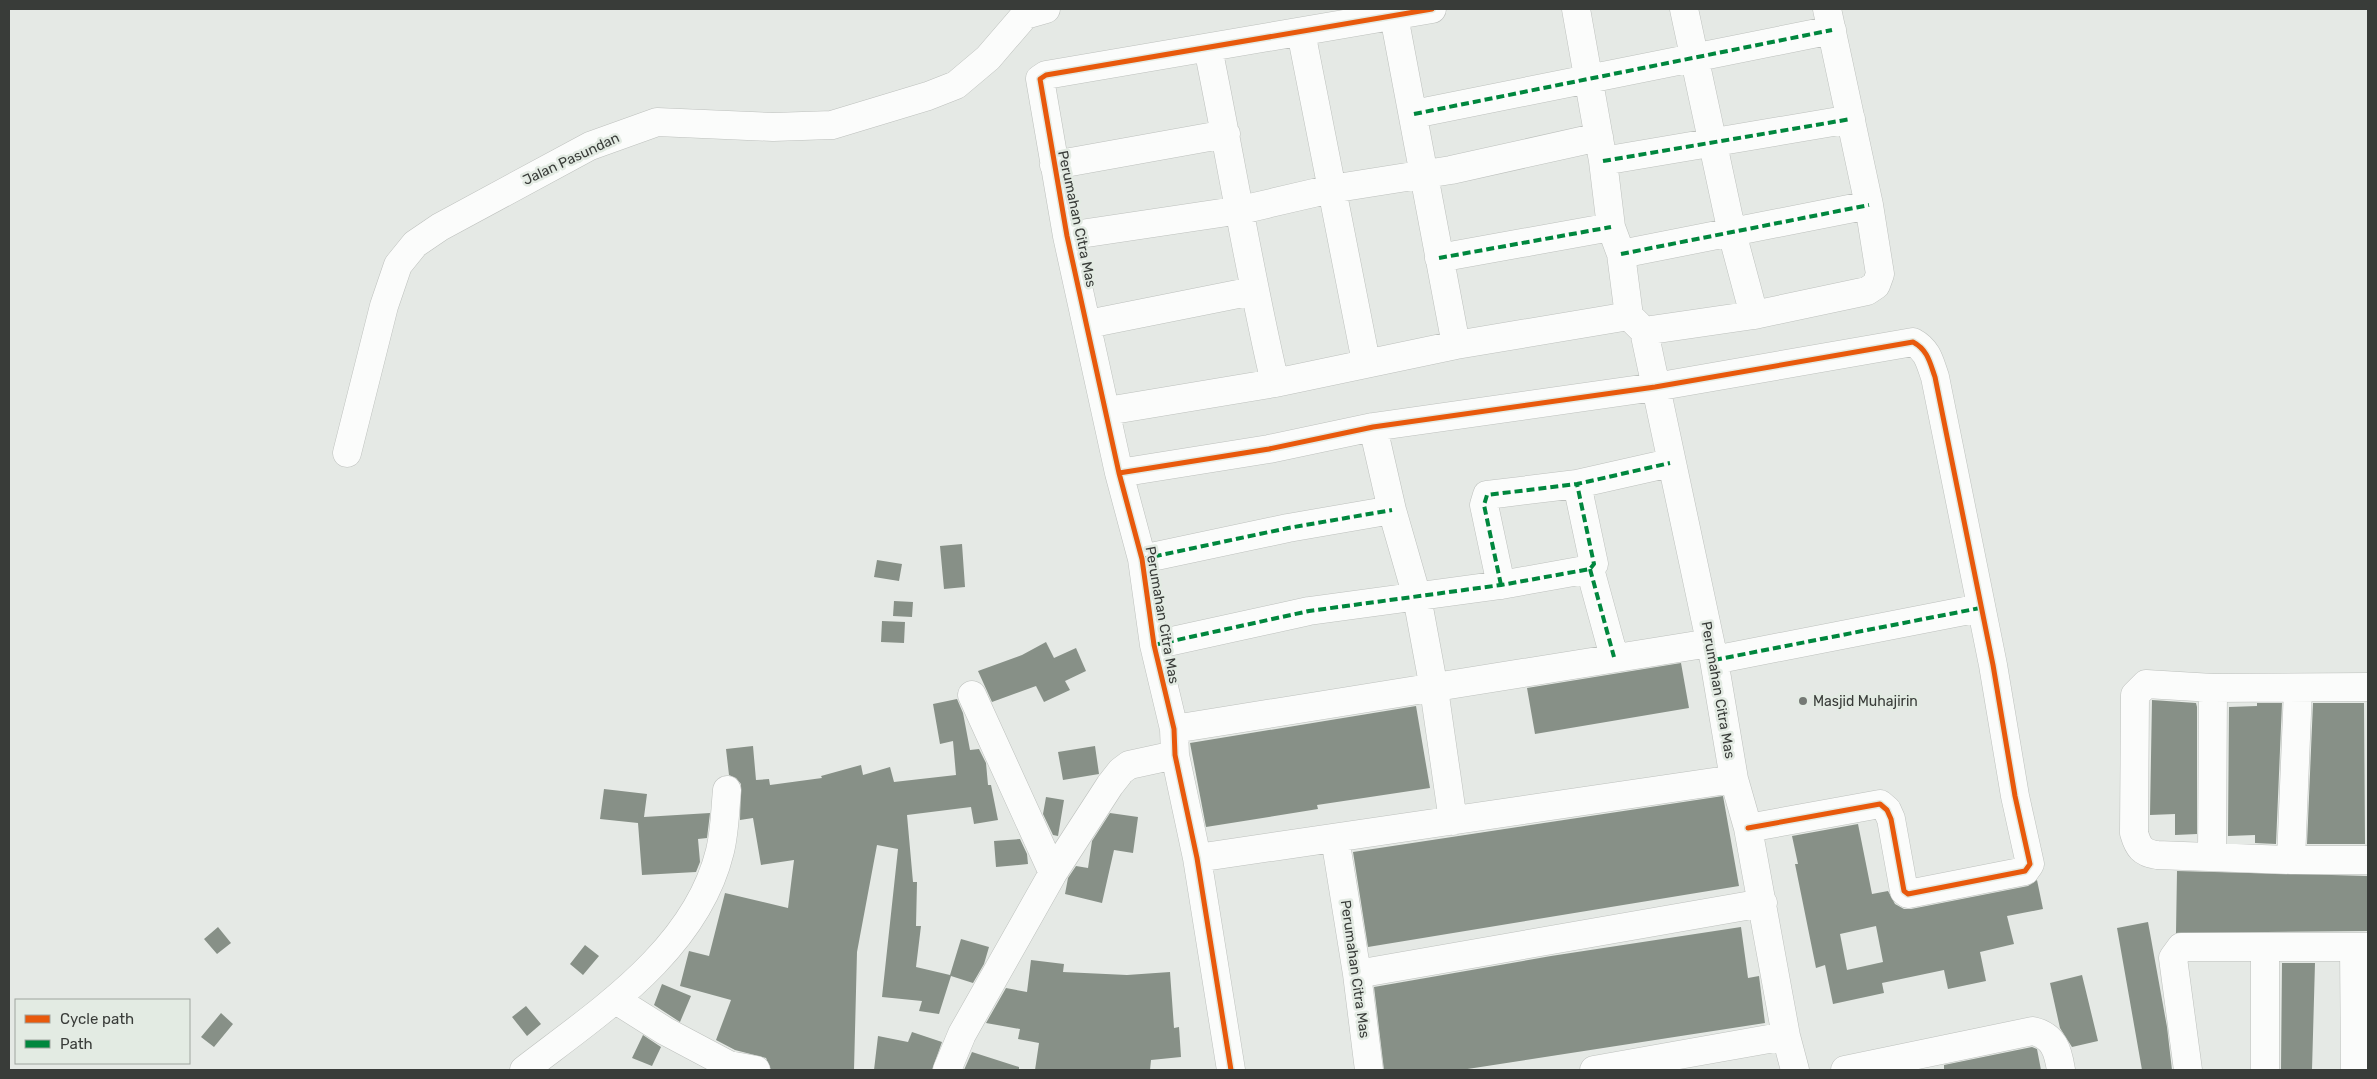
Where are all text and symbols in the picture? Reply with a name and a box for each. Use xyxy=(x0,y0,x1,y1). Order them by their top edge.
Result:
street label: Jalan Pasundan xyxy=(520,129,622,189)
street label: Perumahan Citra Mas xyxy=(1054,149,1100,289)
street label: Perumahan Citra Mas xyxy=(1142,545,1182,685)
street label: Perumahan Citra Mas xyxy=(1698,620,1738,760)
place label: Masjid Muhajirin xyxy=(1813,693,1918,710)
marker: Masjid Muhajirin xyxy=(1797,695,1809,707)
street label: Perumahan Citra Mas xyxy=(1337,899,1373,1039)
legend xyxy=(15,999,190,1064)
text: Cycle path xyxy=(60,1010,134,1028)
text: Path xyxy=(60,1035,93,1053)

